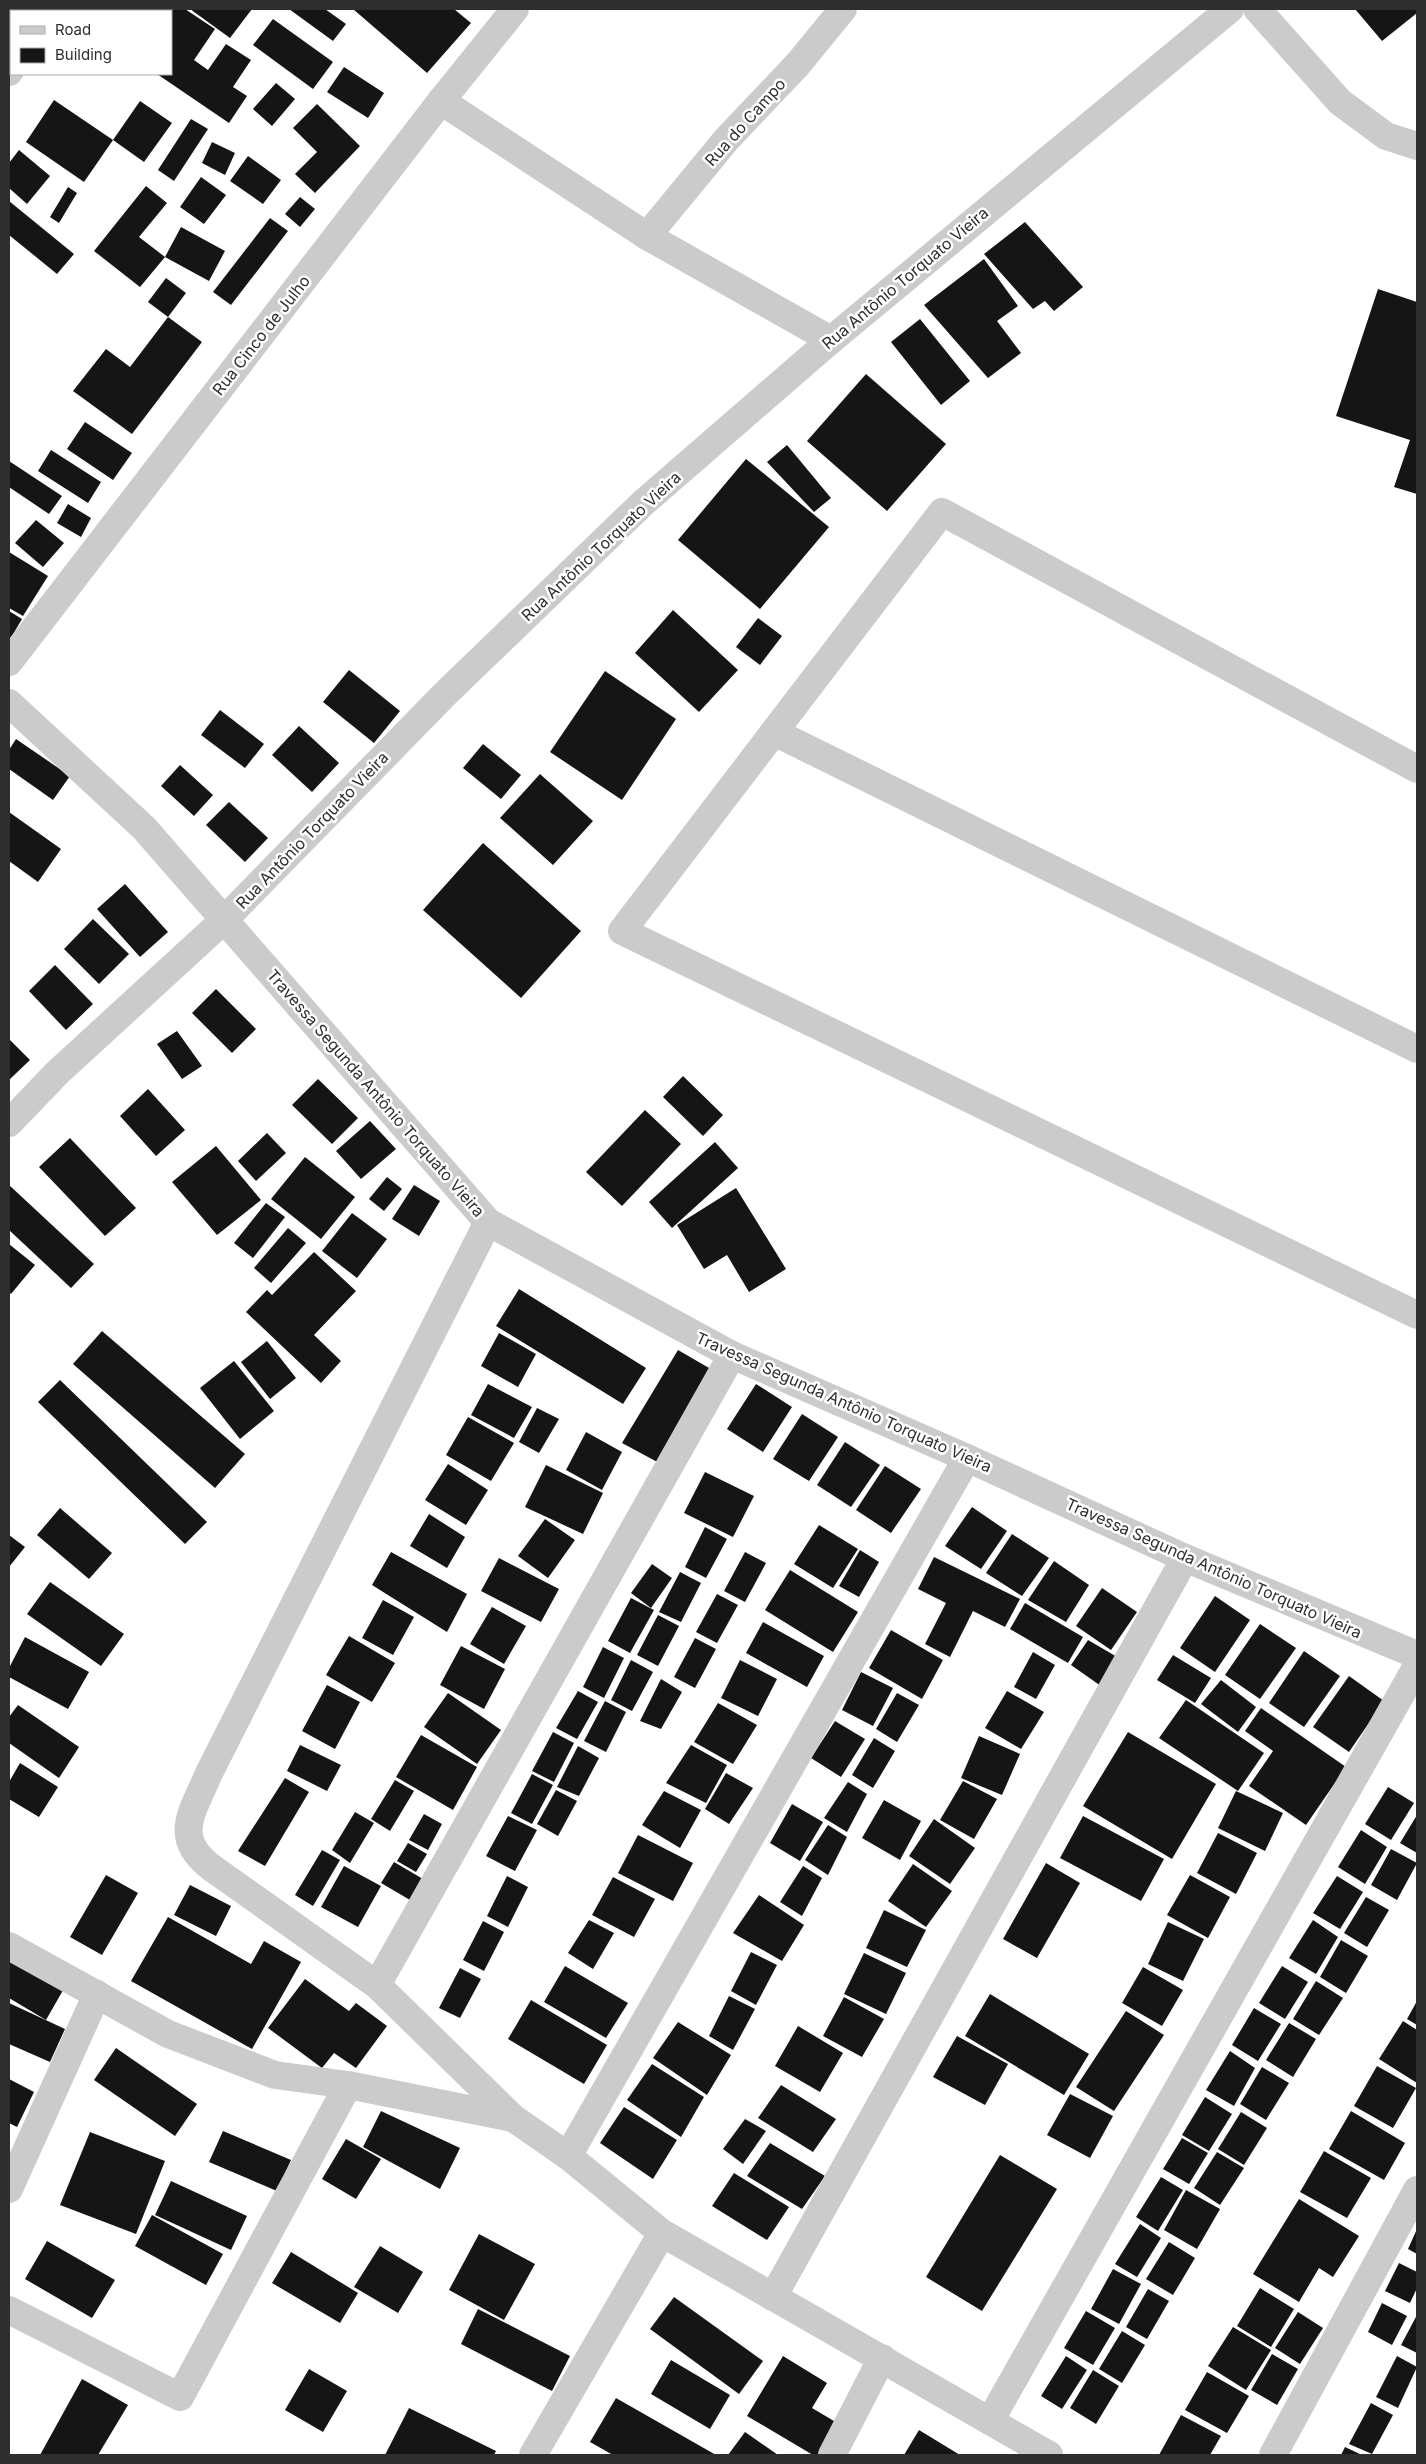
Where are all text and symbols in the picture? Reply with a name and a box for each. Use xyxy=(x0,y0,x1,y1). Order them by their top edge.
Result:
legend xyxy=(10,10,172,75)
text: Road xyxy=(55,20,91,39)
text: Building xyxy=(55,45,112,64)
street label: Rua do Campo xyxy=(700,74,790,170)
street label: Rua Antônio Torquato Vieira xyxy=(818,203,992,353)
street label: Rua Cinco de Julho xyxy=(208,271,314,399)
street label: Rua Antônio Torquato Vieira xyxy=(517,467,685,625)
street label: Rua Antônio Torquato Vieira xyxy=(232,747,392,913)
street label: Travessa Segunda Antônio Torquato Vieira xyxy=(263,965,489,1221)
street label: Travessa Segunda Antônio Torquato Vieira xyxy=(693,1327,995,1477)
street label: Travessa Segunda Antônio Torquato Vieira xyxy=(1063,1493,1365,1643)

